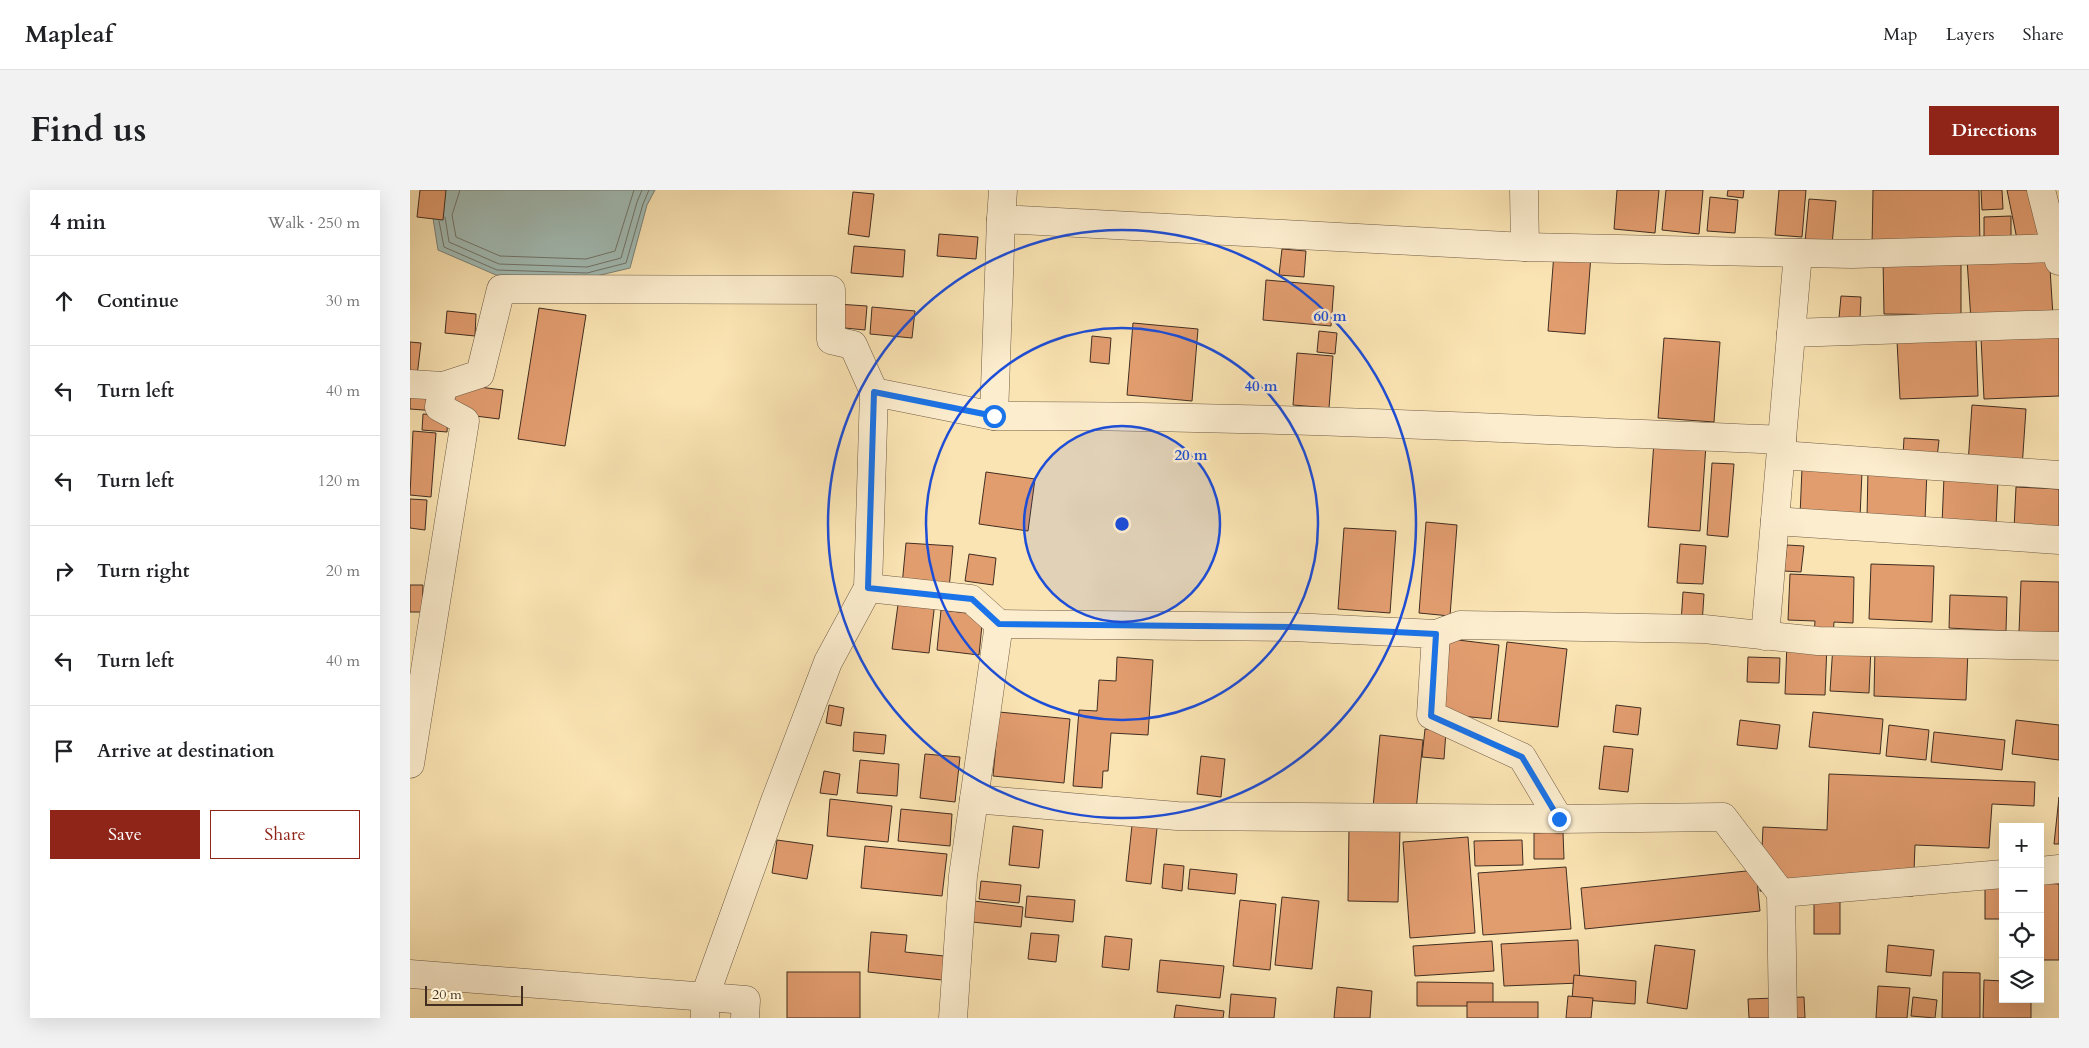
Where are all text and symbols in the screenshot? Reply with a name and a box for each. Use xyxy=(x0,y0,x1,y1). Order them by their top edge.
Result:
text: Mapleaf xyxy=(25,18,113,51)
text: Map xyxy=(1883,22,1918,47)
text: Layers xyxy=(1946,22,1995,47)
text: Share xyxy=(2023,22,2064,47)
text: Find us xyxy=(30,106,146,154)
button: Directions xyxy=(1929,106,2059,155)
text: 4 min xyxy=(50,208,106,237)
text: Walk · 250 m xyxy=(268,212,360,234)
icon: ahead xyxy=(50,287,78,315)
text: Continue xyxy=(97,288,179,314)
text: 30 m xyxy=(326,290,360,312)
text: 60 m xyxy=(1313,306,1347,326)
text: 40 m xyxy=(1244,376,1278,396)
icon: left xyxy=(50,377,78,405)
text: Turn left xyxy=(97,378,174,404)
text: 40 m xyxy=(326,380,360,402)
route start xyxy=(983,405,1006,428)
text: 20 m xyxy=(1174,445,1208,465)
icon: left xyxy=(50,467,78,495)
text: Turn left xyxy=(97,468,174,494)
text: 120 m xyxy=(318,470,360,492)
centre of rings xyxy=(1113,515,1131,533)
icon: right xyxy=(50,557,78,585)
text: Turn right xyxy=(97,558,189,584)
text: 20 m xyxy=(326,560,360,582)
icon: left xyxy=(50,647,78,675)
text: Turn left xyxy=(97,648,174,674)
text: 40 m xyxy=(326,650,360,672)
icon: arrive xyxy=(50,737,78,765)
text: Arrive at destination xyxy=(97,738,274,764)
route end xyxy=(1548,808,1571,831)
button: Save xyxy=(50,810,200,859)
button: Share xyxy=(210,810,360,859)
map controls xyxy=(1999,823,2044,1003)
button: + xyxy=(1999,823,2044,868)
button: − xyxy=(1999,868,2044,913)
button: locate xyxy=(1999,913,2044,958)
button: layers xyxy=(1999,958,2044,1003)
scale bar xyxy=(425,983,522,1006)
text: 20 m xyxy=(432,985,462,1004)

